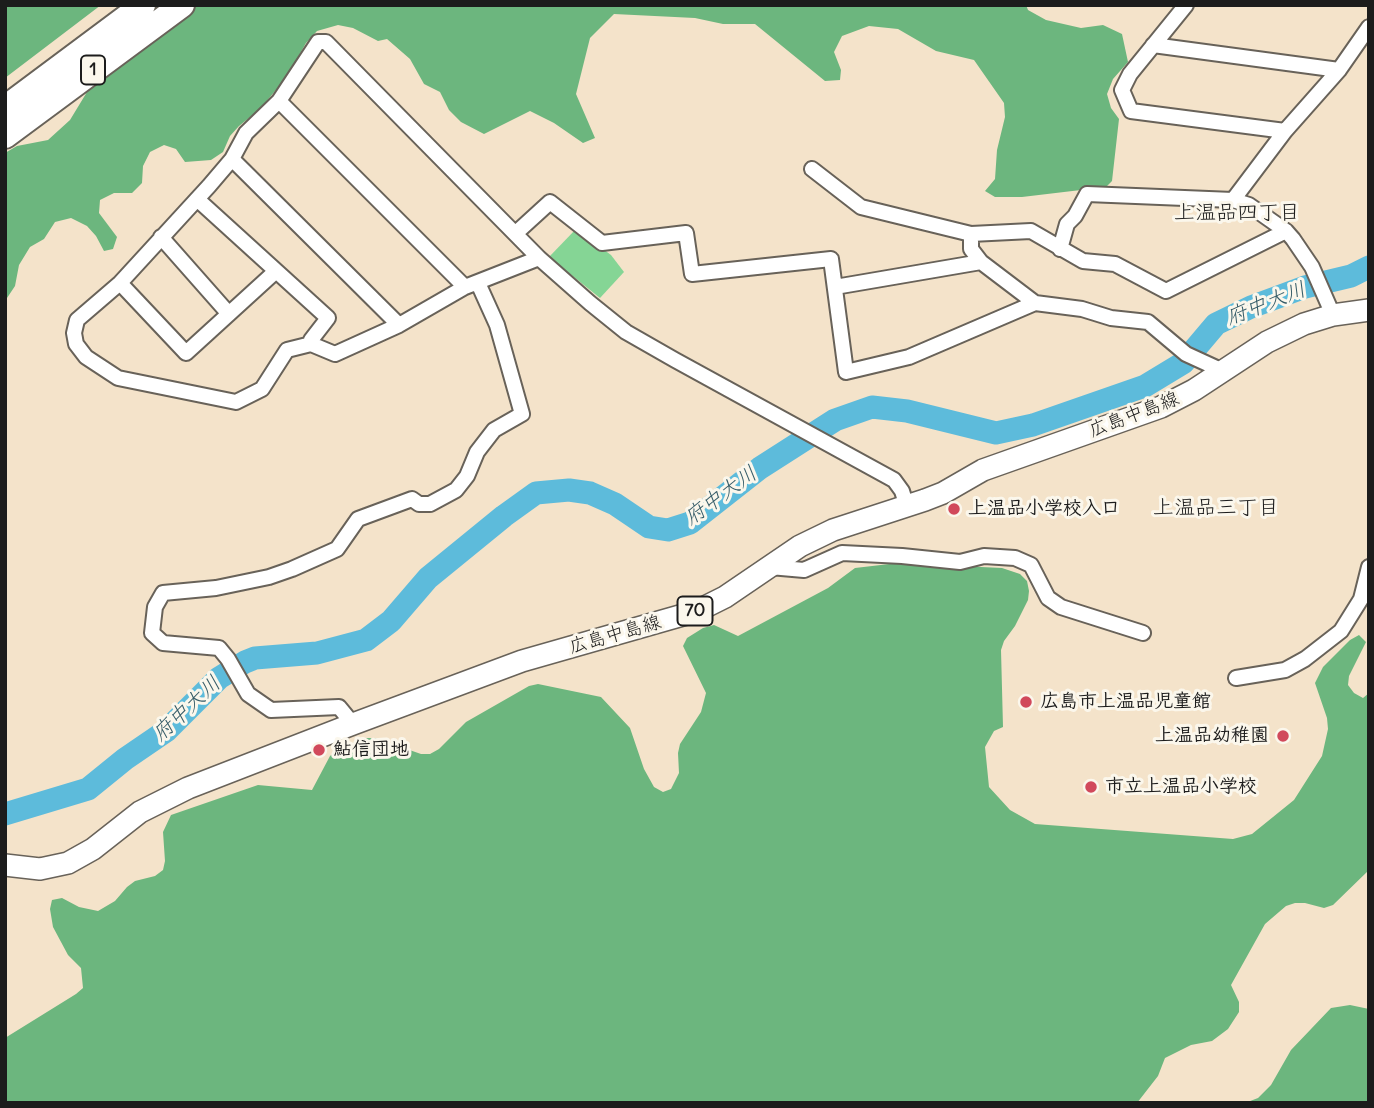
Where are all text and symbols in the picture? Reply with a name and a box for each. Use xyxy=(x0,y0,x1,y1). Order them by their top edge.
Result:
road number: 1 xyxy=(81,56,105,84)
district label: 上温品四丁目 xyxy=(1174,200,1300,226)
water label: 府中大川 xyxy=(1222,277,1310,331)
street label: 広島中島線 xyxy=(1086,387,1182,443)
water label: 府中大川 xyxy=(680,461,762,531)
district label: 上温品三丁目 xyxy=(1153,495,1279,521)
place label: 上温品小学校入口 xyxy=(968,498,1120,520)
marker: 上温品小学校入口 xyxy=(946,501,962,517)
road number: 70 xyxy=(678,596,712,626)
street label: 広島中島線 xyxy=(566,611,664,659)
water label: 府中大川 xyxy=(148,671,226,747)
place label: 広島市上温品児童館 xyxy=(1040,691,1211,713)
marker: 広島市上温品児童館 xyxy=(1018,694,1034,710)
place label: 上温品幼稚園 xyxy=(1155,725,1269,747)
marker: 上温品幼稚園 xyxy=(1275,728,1291,744)
place label: 鮎信団地 xyxy=(333,739,409,761)
marker: 鮎信団地 xyxy=(311,742,327,758)
place label: 市立上温品小学校 xyxy=(1105,776,1257,798)
marker: 市立上温品小学校 xyxy=(1083,779,1099,795)

